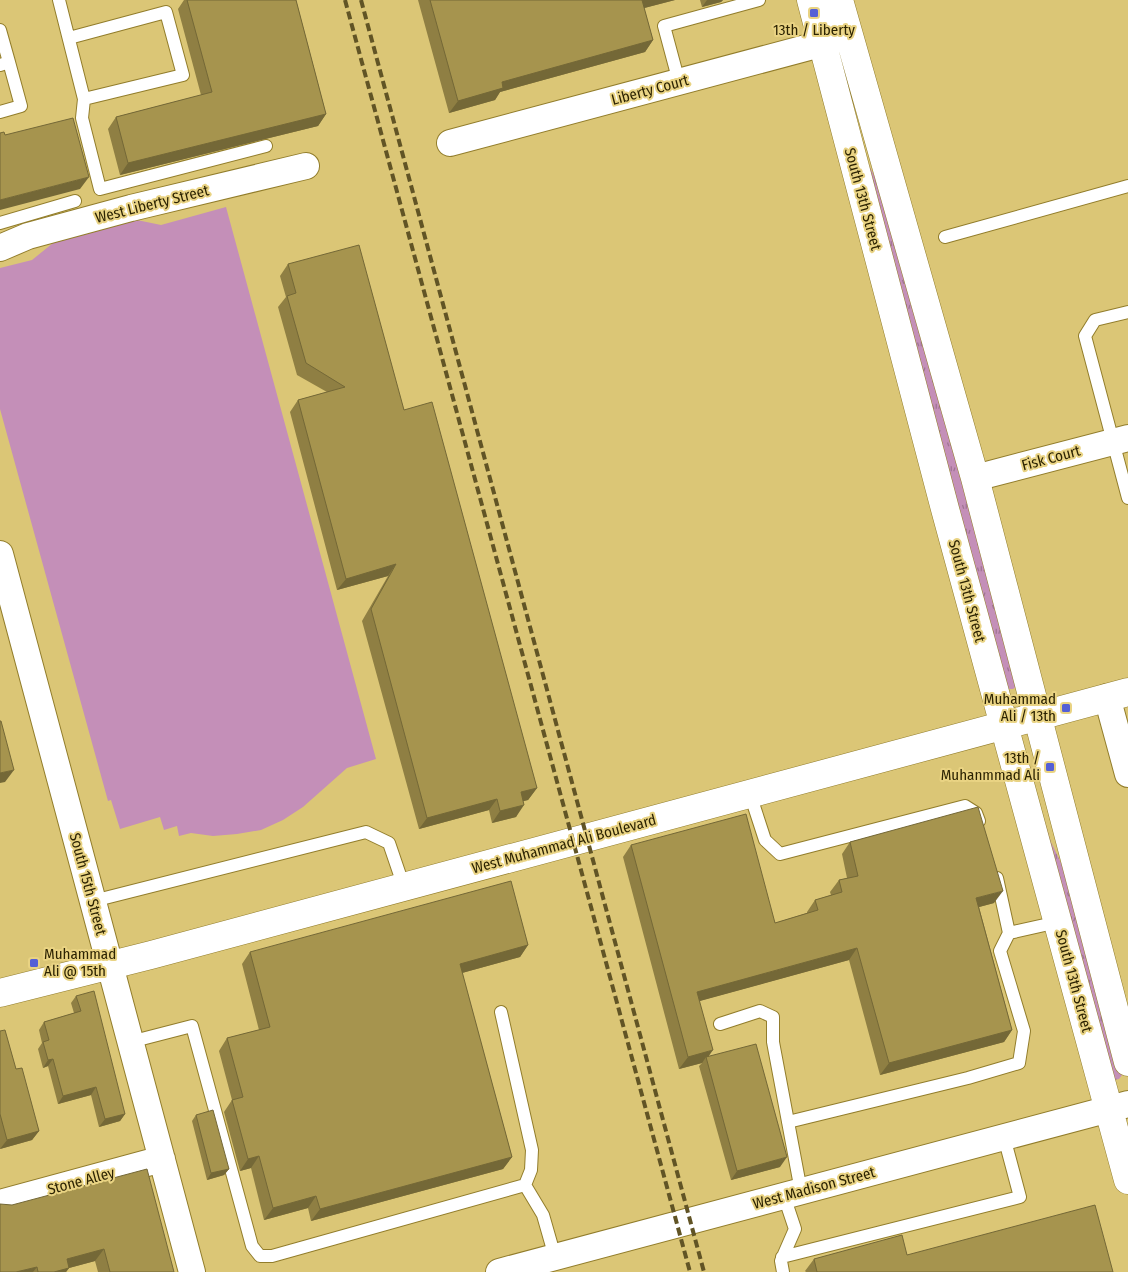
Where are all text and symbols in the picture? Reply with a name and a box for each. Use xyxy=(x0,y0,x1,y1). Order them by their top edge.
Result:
marker: 13th / Liberty xyxy=(808,7,820,19)
place label: 13th / Liberty xyxy=(773,21,855,39)
street label: Liberty Court xyxy=(609,71,691,109)
street label: South 13th Street xyxy=(841,146,885,252)
street label: West Liberty Street xyxy=(93,181,211,227)
street label: Fisk Court xyxy=(1020,442,1082,474)
street label: South 13th Street xyxy=(945,538,989,644)
place label: Muhammad Ali / 13th xyxy=(984,690,1056,725)
marker: Muhammad Ali / 13th xyxy=(1060,702,1072,714)
place label: 13th / Muhanmmad Ali xyxy=(941,749,1040,784)
marker: 13th / Muhanmmad Ali xyxy=(1044,761,1056,773)
street label: West Muhammad Ali Boulevard xyxy=(470,811,658,877)
street label: South 15th Street xyxy=(66,831,110,937)
street label: South 13th Street xyxy=(1052,928,1096,1034)
place label: Muhammad Ali @ 15th xyxy=(44,945,116,980)
marker: Muhammad Ali @ 15th xyxy=(28,957,40,969)
street label: Stone Alley xyxy=(46,1163,117,1199)
street label: West Madison Street xyxy=(751,1163,877,1213)

